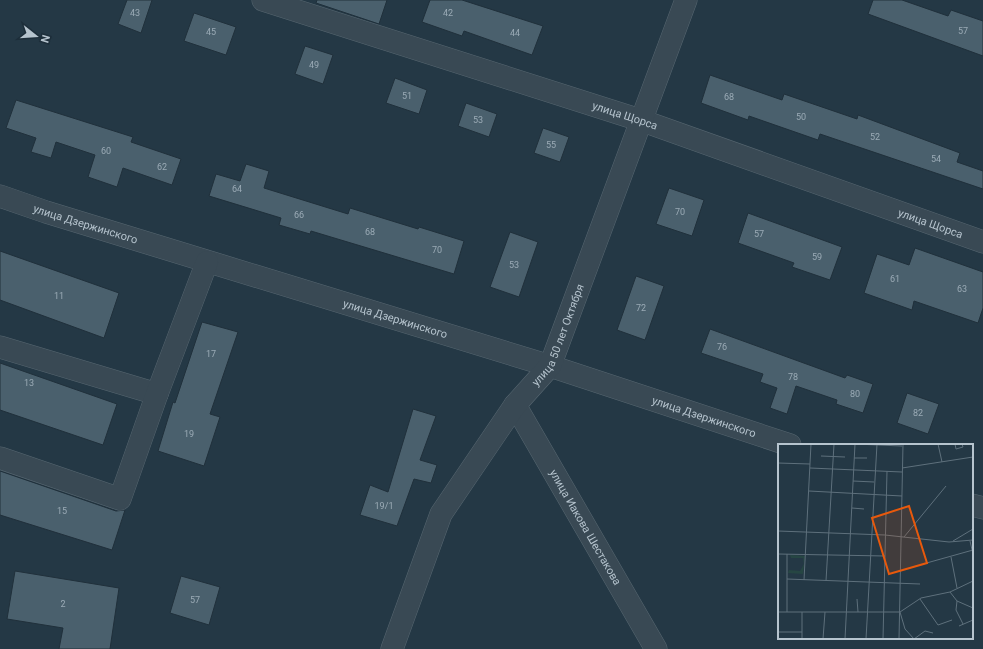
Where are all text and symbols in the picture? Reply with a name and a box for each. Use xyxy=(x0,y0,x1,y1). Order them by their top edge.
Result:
house number: 43 xyxy=(130,8,140,18)
house number: 42 xyxy=(443,8,453,18)
north arrow xyxy=(16,16,56,56)
house number: 57 xyxy=(958,26,968,36)
house number: 45 xyxy=(206,27,216,37)
house number: 44 xyxy=(510,28,520,38)
text: N xyxy=(38,33,52,45)
house number: 49 xyxy=(309,60,319,70)
house number: 51 xyxy=(402,91,412,101)
house number: 68 xyxy=(724,92,734,102)
street label: улица Щорса xyxy=(591,99,659,132)
house number: 50 xyxy=(796,112,806,122)
house number: 53 xyxy=(473,115,483,125)
house number: 52 xyxy=(870,132,880,142)
house number: 55 xyxy=(546,140,556,150)
house number: 60 xyxy=(101,146,111,156)
house number: 54 xyxy=(931,154,941,164)
house number: 62 xyxy=(157,162,167,172)
house number: 64 xyxy=(232,184,242,194)
street label: улица Дзержинского xyxy=(32,202,139,246)
street label: улица Щорса xyxy=(896,206,965,241)
house number: 70 xyxy=(675,207,685,217)
house number: 66 xyxy=(294,210,304,220)
house number: 68 xyxy=(365,227,375,237)
house number: 57 xyxy=(754,229,764,239)
house number: 70 xyxy=(432,245,442,255)
house number: 59 xyxy=(812,252,822,262)
house number: 53 xyxy=(509,260,519,270)
house number: 61 xyxy=(890,274,900,284)
street label: улица 50 лет Октября xyxy=(529,282,586,389)
house number: 63 xyxy=(957,284,967,294)
house number: 11 xyxy=(54,291,64,301)
street label: улица Дзержинского xyxy=(342,297,449,341)
house number: 72 xyxy=(636,303,646,313)
house number: 76 xyxy=(717,342,727,352)
house number: 17 xyxy=(206,349,216,359)
house number: 78 xyxy=(788,372,798,382)
house number: 13 xyxy=(24,378,34,388)
house number: 80 xyxy=(850,389,860,399)
street label: улица Дзержинского xyxy=(651,394,758,440)
house number: 82 xyxy=(913,408,923,418)
house number: 19 xyxy=(184,429,194,439)
inset map xyxy=(778,444,973,639)
street label: улица Иакова Шестакова xyxy=(547,467,624,587)
house number: 19/1 xyxy=(375,501,393,511)
house number: 15 xyxy=(57,506,67,516)
house number: 57 xyxy=(190,595,200,605)
house number: 2 xyxy=(60,599,66,609)

